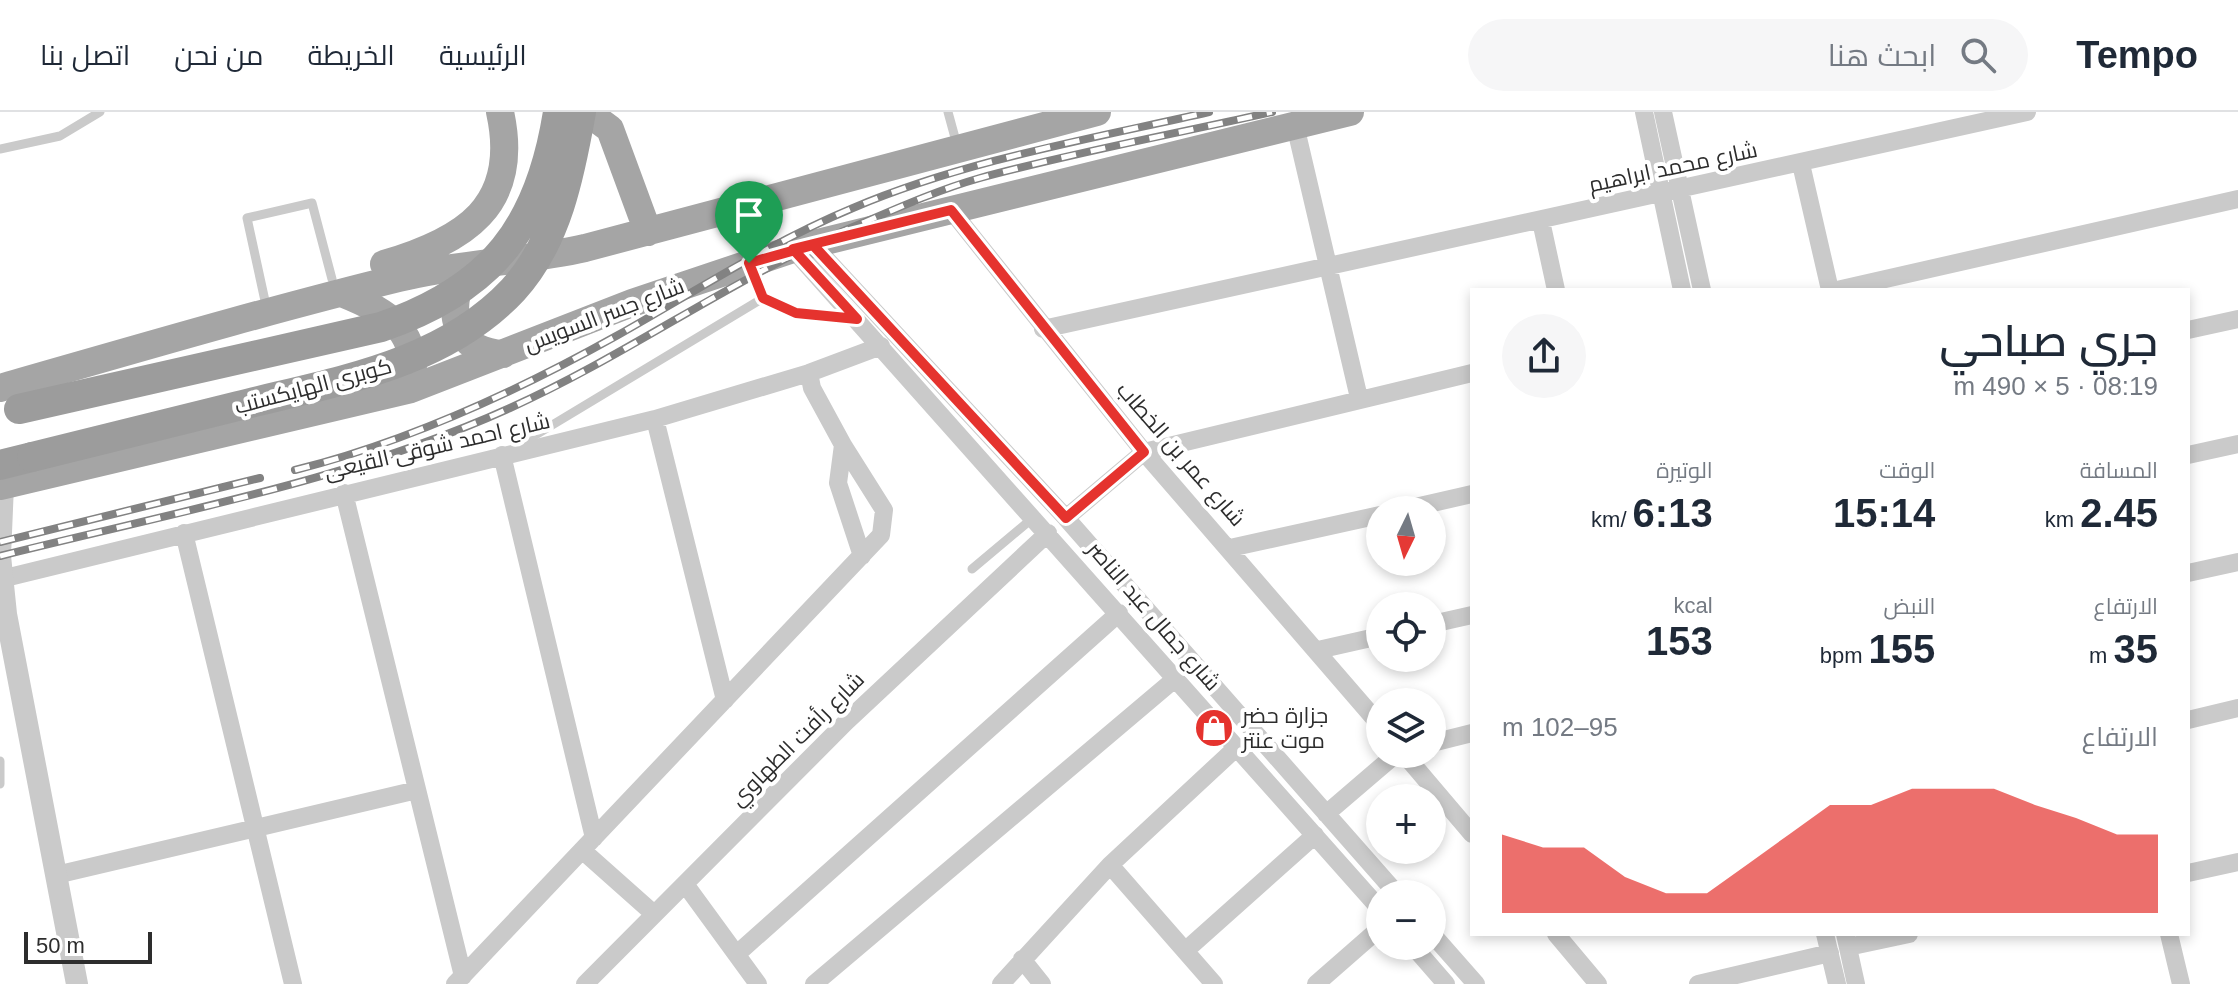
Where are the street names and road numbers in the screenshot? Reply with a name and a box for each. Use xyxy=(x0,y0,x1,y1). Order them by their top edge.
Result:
street label: شارع محمد ابراهيم xyxy=(1586,137,1760,200)
street label: شارع جسر السويس xyxy=(521,273,688,359)
street label: كوبرى الهايكستب xyxy=(232,353,394,420)
street label: شارع عمر بن الخطاب xyxy=(1110,377,1250,532)
street label: شارع احمد شوقى القيعى xyxy=(322,408,553,486)
street label: شارع جمال عبد الناصر xyxy=(1080,535,1226,697)
street label: شارع رأفت الطهاوي xyxy=(724,666,872,814)

